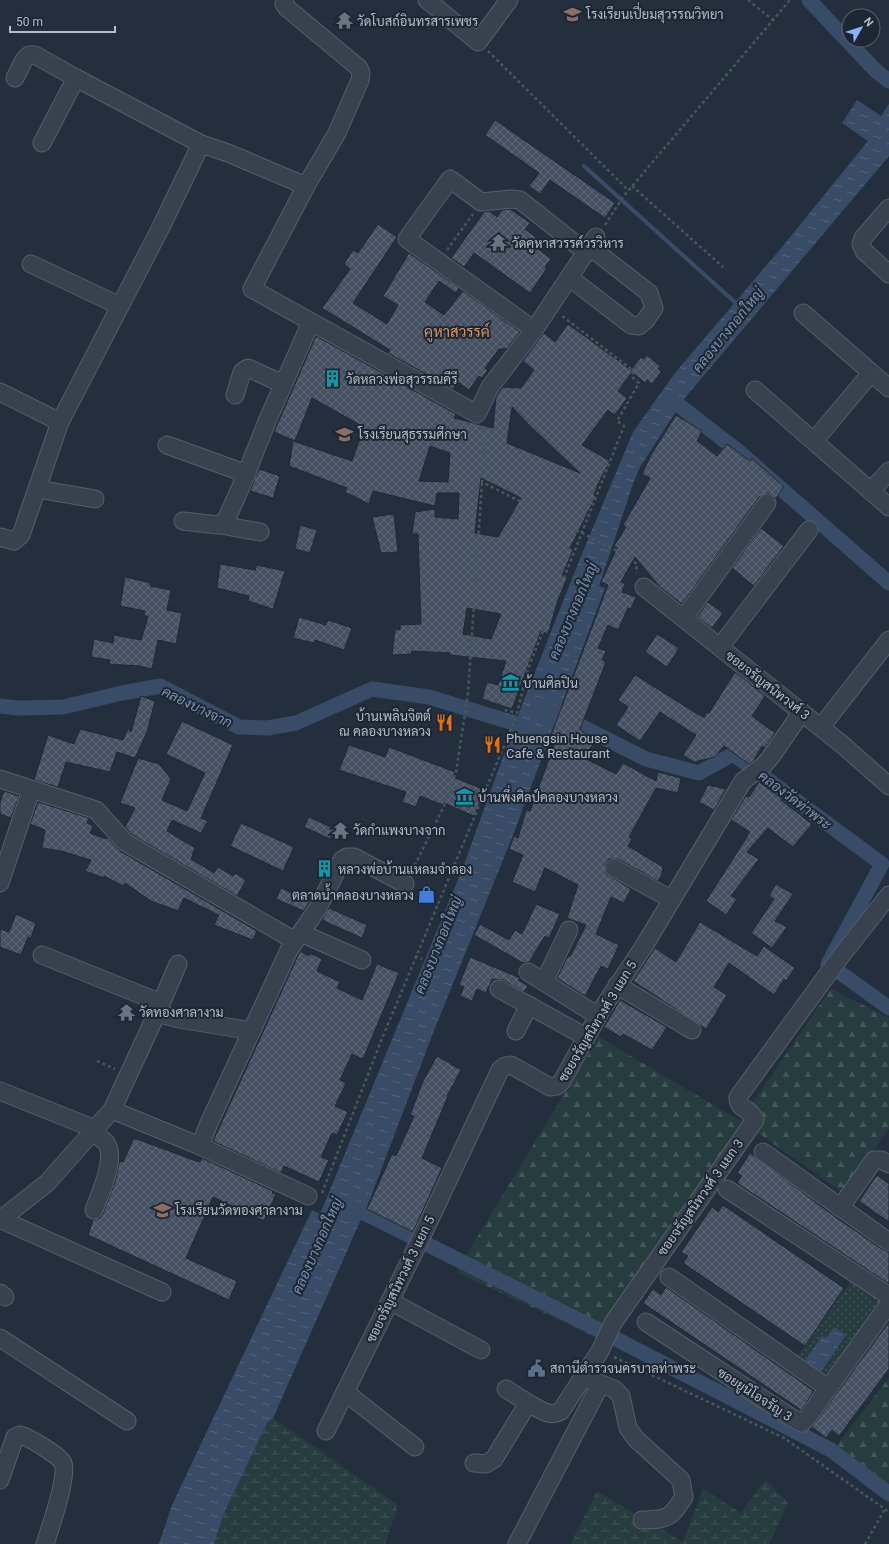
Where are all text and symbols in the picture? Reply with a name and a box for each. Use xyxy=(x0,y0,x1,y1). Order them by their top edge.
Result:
place label: โรงเรียนเปี่ยมสุวรรณวิทยา xyxy=(585,2,724,24)
school or university icon: โรงเรียนเปี่ยมสุวรรณวิทยา xyxy=(563,4,583,24)
scale bar xyxy=(10,8,115,34)
north arrow xyxy=(841,8,881,48)
temple icon: วัดโบสถ์อินทรสารเพชร xyxy=(334,11,354,31)
place label: วัดโบสถ์อินทรสารเพชร xyxy=(357,12,478,29)
text: 50 m xyxy=(16,15,43,29)
text: N xyxy=(861,15,876,29)
temple icon: วัดคูหาสวรรค์วรวิหาร xyxy=(489,233,509,253)
place label: วัดคูหาสวรรค์วรวิหาร xyxy=(512,234,624,253)
water label: คลองบางกอกใหญ่ xyxy=(689,284,768,376)
district label: คูหาสวรรค์ xyxy=(424,322,490,342)
building icon: วัดหลวงพ่อสุวรรณคีรี xyxy=(323,369,343,389)
place label: วัดหลวงพ่อสุวรรณคีรี xyxy=(346,370,457,389)
school or university icon: โรงเรียนสุธรรมศึกษา xyxy=(335,424,355,444)
place label: โรงเรียนสุธรรมศึกษา xyxy=(357,425,467,444)
water label: คลองบางกอกใหญ่ xyxy=(545,559,602,662)
street label: ซอยจรัญสนิทวงศ์ 3 xyxy=(722,646,814,724)
museum icon: บ้านศิลปิน xyxy=(500,673,520,693)
place label: บ้านศิลปิน xyxy=(523,674,578,691)
water label: คลองบางจาก xyxy=(159,683,235,731)
place label: บ้านเพลินจิตต์ ณ คลองบางหลวง xyxy=(339,707,431,739)
restaurant icon: บ้านเพลินจิตต์ ณ คลองบางหลวง xyxy=(434,713,454,733)
place label: Phuengsin House Cafe & Restaurant xyxy=(506,731,610,761)
restaurant icon: Phuengsin House Cafe & Restaurant xyxy=(483,735,503,755)
water label: คลองวัดท่าพระ xyxy=(755,767,835,833)
place label: บ้านพึ่งศิลป์คลองบางหลวง xyxy=(478,785,618,805)
museum icon: บ้านพึ่งศิลป์คลองบางหลวง xyxy=(455,787,475,807)
temple icon: วัดกำแพงบางจาก xyxy=(330,820,350,840)
place label: วัดกำแพงบางจาก xyxy=(353,823,446,838)
building icon: หลวงพ่อบ้านแหลมจำลอง xyxy=(315,859,335,879)
place label: หลวงพ่อบ้านแหลมจำลอง xyxy=(338,860,472,877)
place label: ตลาดน้ำคลองบางหลวง xyxy=(292,883,414,903)
shop icon: ตลาดน้ำคลองบางหลวง xyxy=(417,885,437,905)
water label: คลองบางกอกใหญ่ xyxy=(411,893,466,996)
street label: ซอยจรัญสนิทวงศ์ 3 แยก 5 xyxy=(554,957,640,1085)
temple icon: วัดทองศาลางาม xyxy=(116,1002,136,1022)
place label: วัดทองศาลางาม xyxy=(139,1005,224,1020)
street label: ซอยจรัญสนิทวงศ์ 3 แยก 3 xyxy=(653,1135,747,1259)
water label: คลองบางกอกใหญ่ xyxy=(289,1194,347,1297)
school or university icon: โรงเรียนวัดทองศาลางาม xyxy=(152,1200,172,1220)
place label: โรงเรียนวัดทองศาลางาม xyxy=(174,1201,303,1218)
street label: ซอยจรัญสนิทวงศ์ 3 แยก 5 xyxy=(361,1213,439,1345)
public building icon: สถานีตำรวจนครบาลท่าพระ xyxy=(527,1358,547,1378)
place label: สถานีตำรวจนครบาลท่าพระ xyxy=(550,1359,696,1376)
street label: ซอยยูนิโอจรัญ 3 xyxy=(713,1364,796,1426)

